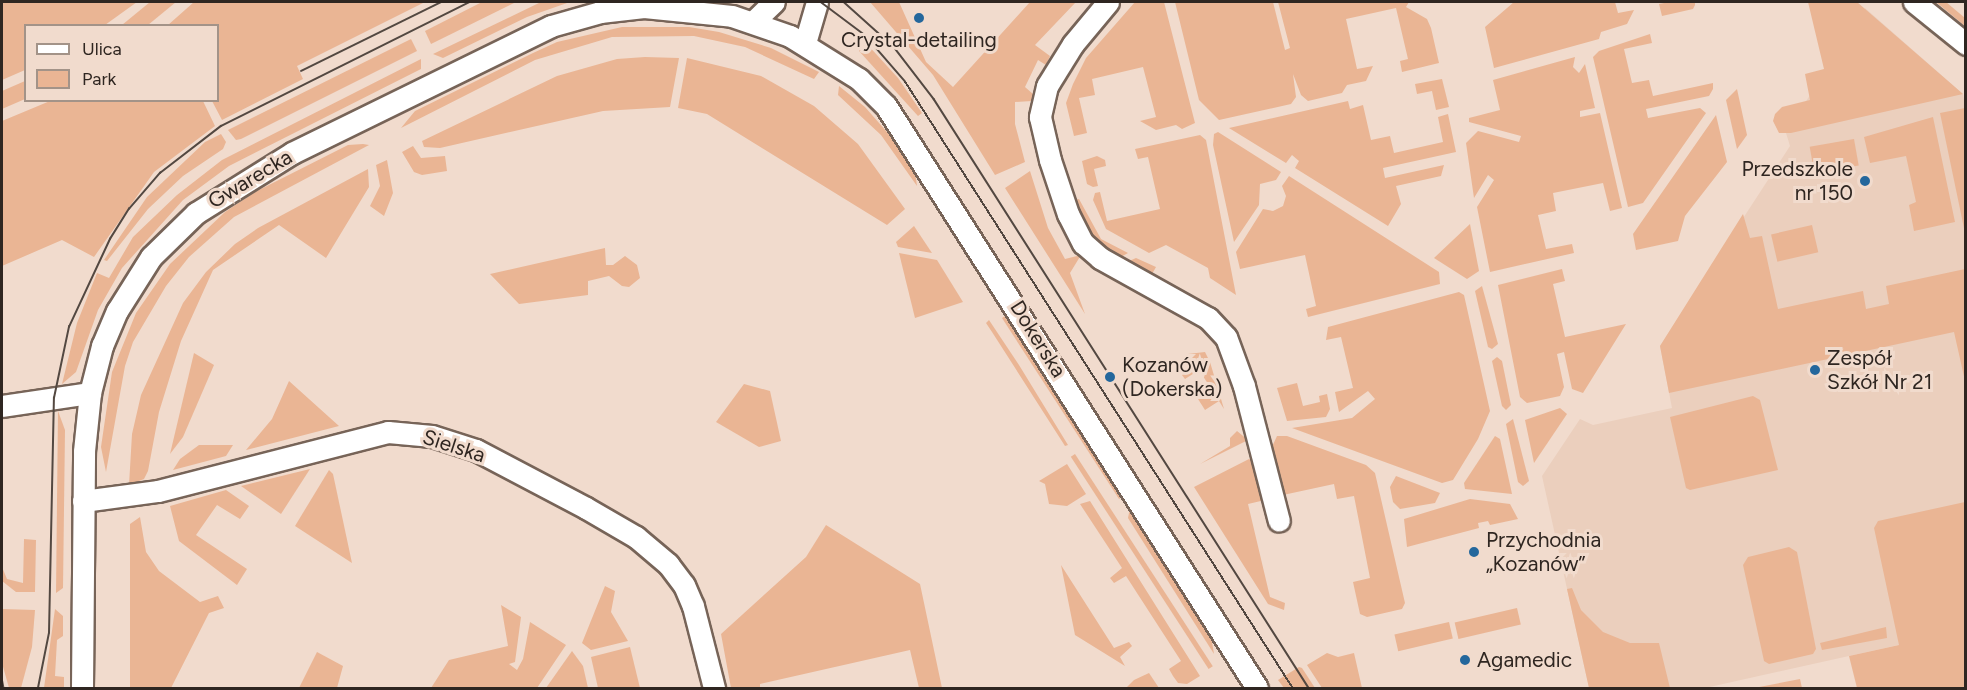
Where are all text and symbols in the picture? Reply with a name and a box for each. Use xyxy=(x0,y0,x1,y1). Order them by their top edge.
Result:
marker: Crystal-detailing xyxy=(912,11,926,25)
legend xyxy=(24,24,219,102)
place label: Crystal-detailing xyxy=(841,27,997,53)
text: Ulica xyxy=(82,38,122,60)
text: Park xyxy=(82,68,116,90)
street label: Gwarecka xyxy=(203,144,297,214)
place label: Przedszkole nr 150 xyxy=(1741,156,1853,206)
marker: Przedszkole nr 150 xyxy=(1858,174,1872,188)
street label: Dokerska xyxy=(1005,296,1071,382)
place label: Zespół Szkół Nr 21 xyxy=(1827,345,1932,395)
place label: Kozanów (Dokerska) xyxy=(1122,352,1222,402)
marker: Zespół Szkół Nr 21 xyxy=(1808,363,1822,377)
marker: Kozanów (Dokerska) xyxy=(1103,370,1117,384)
street label: Sielska xyxy=(420,424,488,468)
place label: Przychodnia „Kozanów” xyxy=(1486,527,1601,577)
marker: Przychodnia „Kozanów” xyxy=(1467,545,1481,559)
place label: Agamedic xyxy=(1477,647,1572,673)
marker: Agamedic xyxy=(1458,653,1472,667)

